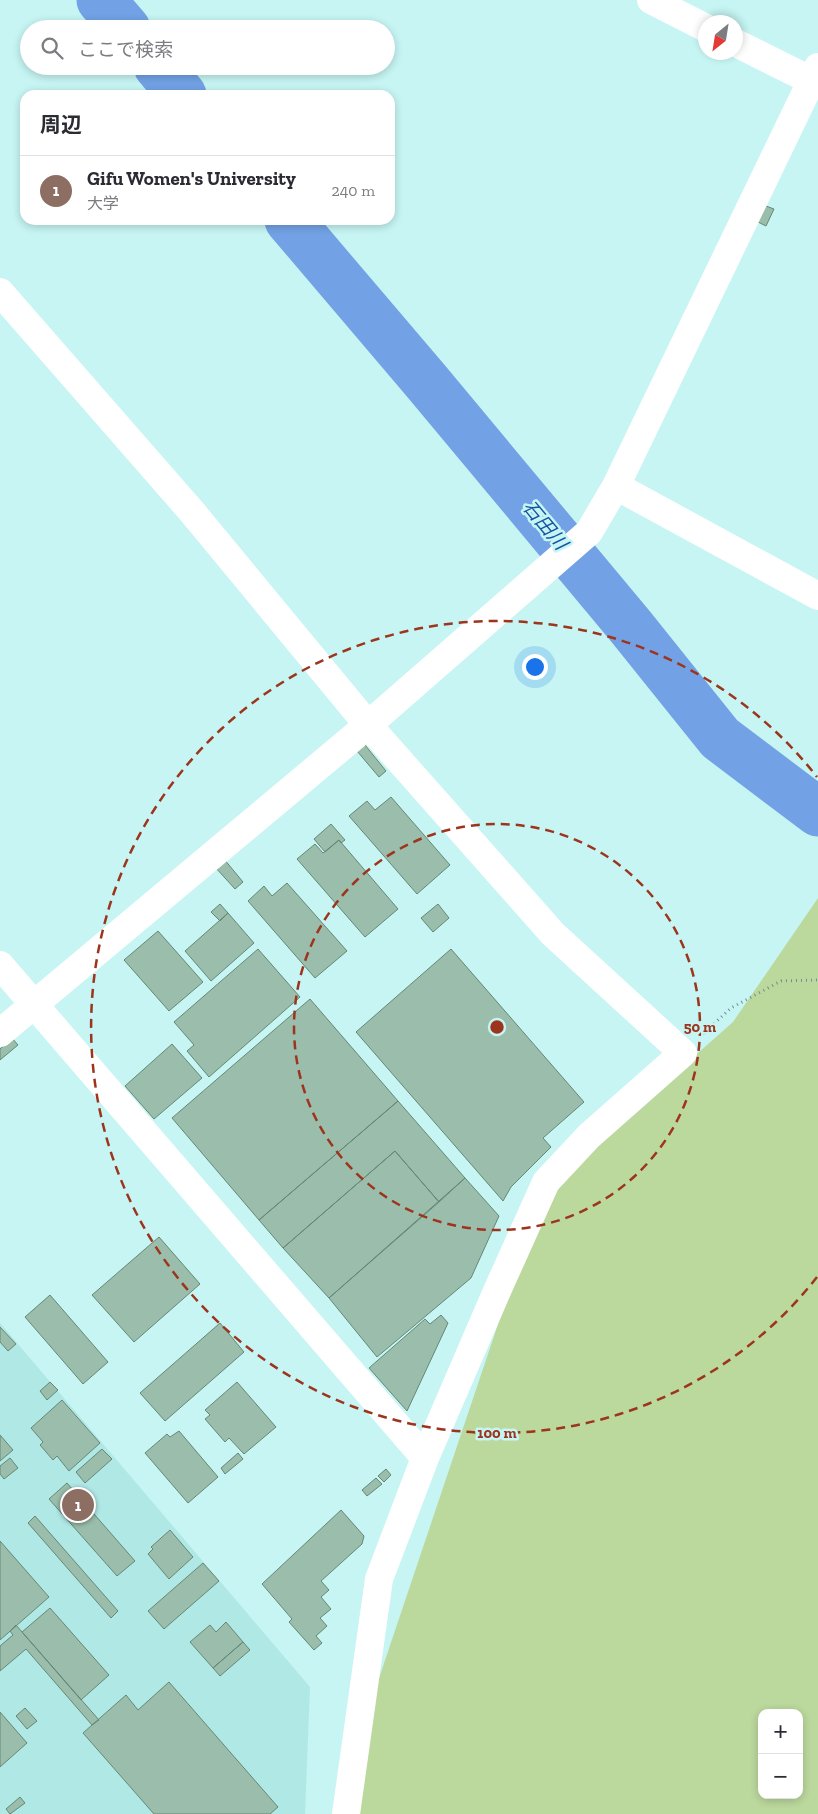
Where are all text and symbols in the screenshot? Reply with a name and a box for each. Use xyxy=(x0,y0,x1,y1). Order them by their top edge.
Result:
north arrow xyxy=(698,15,743,60)
search box xyxy=(20,20,395,75)
icon: search xyxy=(38,34,66,62)
text: ここで検索 xyxy=(78,38,173,61)
text: 周辺 xyxy=(40,112,82,137)
text: Gifu Women's University xyxy=(87,167,296,190)
text: 1 xyxy=(53,181,59,200)
text: 240 m xyxy=(331,181,375,200)
text: 大学 xyxy=(87,194,119,213)
water label: 石田川 xyxy=(518,496,573,556)
your location xyxy=(522,654,548,680)
centre of rings xyxy=(488,1018,506,1036)
text: 50 m xyxy=(684,1018,716,1036)
text: 100 m xyxy=(477,1424,517,1442)
pin: 1 xyxy=(62,1486,94,1524)
map controls xyxy=(758,1709,803,1799)
button: + xyxy=(758,1709,803,1754)
button: − xyxy=(758,1754,803,1799)

